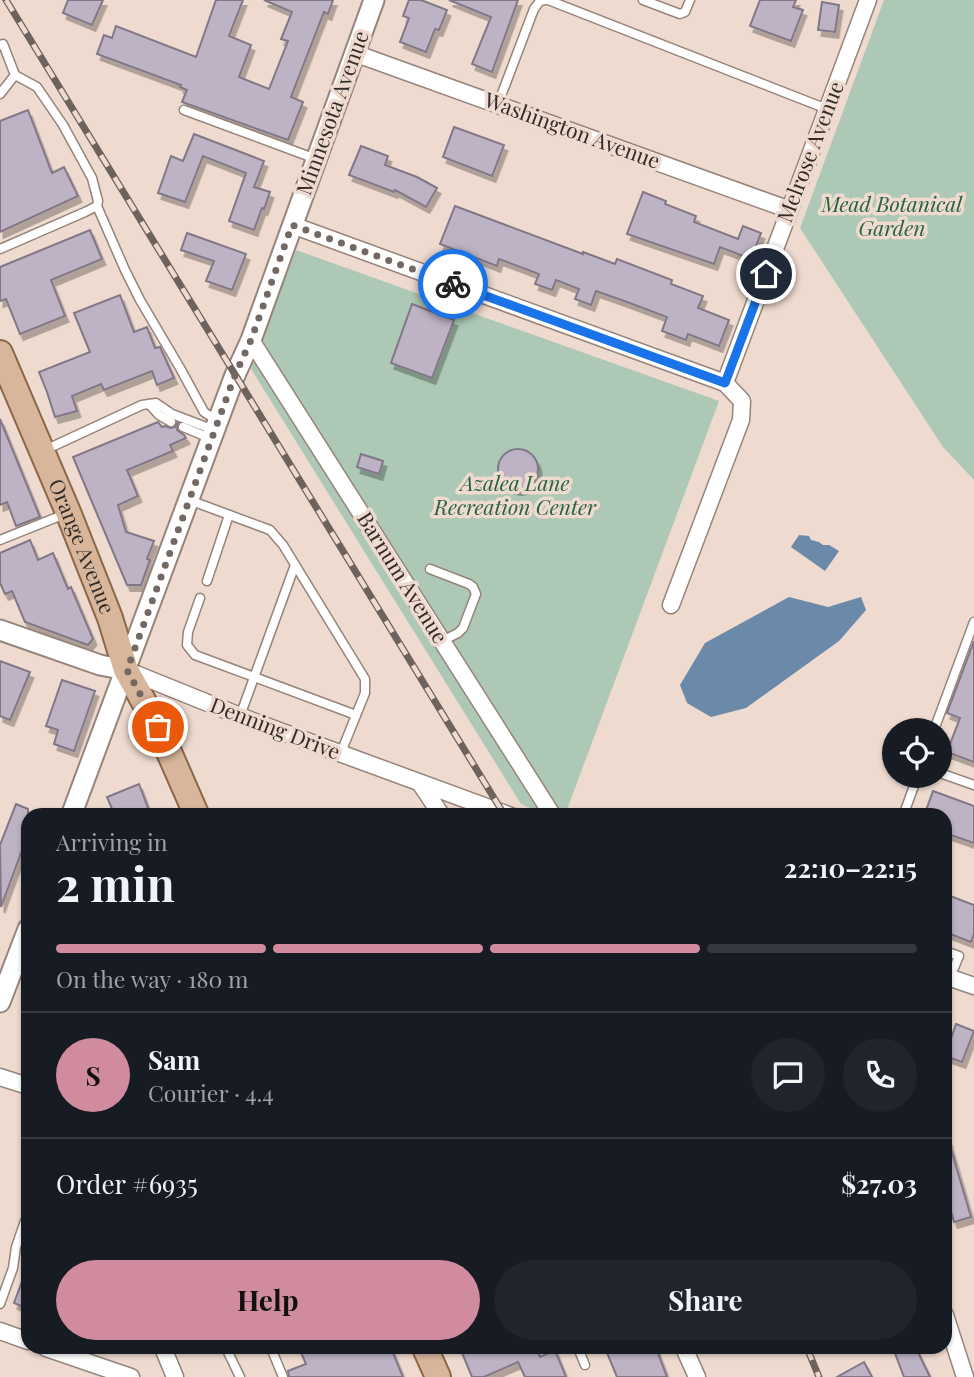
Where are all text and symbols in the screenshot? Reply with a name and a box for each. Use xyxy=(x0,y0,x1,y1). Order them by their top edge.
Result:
street label: Minnesota Avenue xyxy=(288,26,374,198)
street label: Melrose Avenue xyxy=(769,77,849,226)
street label: Washington Avenue xyxy=(480,84,664,174)
park label: Mead Botanical Garden xyxy=(821,189,963,241)
pin xyxy=(736,244,796,304)
courier xyxy=(418,249,488,319)
icon: home xyxy=(747,255,785,293)
icon: bike xyxy=(434,265,472,303)
park label: Azalea Lane Recreation Center xyxy=(433,468,597,520)
street label: Orange Avenue xyxy=(43,474,123,617)
street label: Barnum Avenue xyxy=(352,506,455,648)
street label: Denning Drive xyxy=(207,690,345,765)
pin xyxy=(128,697,188,757)
icon: bag xyxy=(139,708,177,746)
map controls xyxy=(882,718,952,788)
button: locate xyxy=(882,718,952,788)
text: Arriving in xyxy=(56,826,168,857)
text: 22:10–22:15 xyxy=(784,850,917,885)
text: 2 min xyxy=(56,852,175,914)
text: On the way · 180 m xyxy=(56,963,248,994)
button: chat xyxy=(751,1038,825,1112)
button: phone xyxy=(843,1038,917,1112)
text: Sam xyxy=(148,1042,200,1077)
text: S xyxy=(85,1058,101,1093)
text: Courier · 4.4 xyxy=(148,1077,274,1108)
text: Order #6935 xyxy=(56,1166,198,1201)
text: $27.03 xyxy=(841,1166,917,1201)
button: Help xyxy=(56,1260,480,1340)
button: Share xyxy=(494,1260,917,1340)

